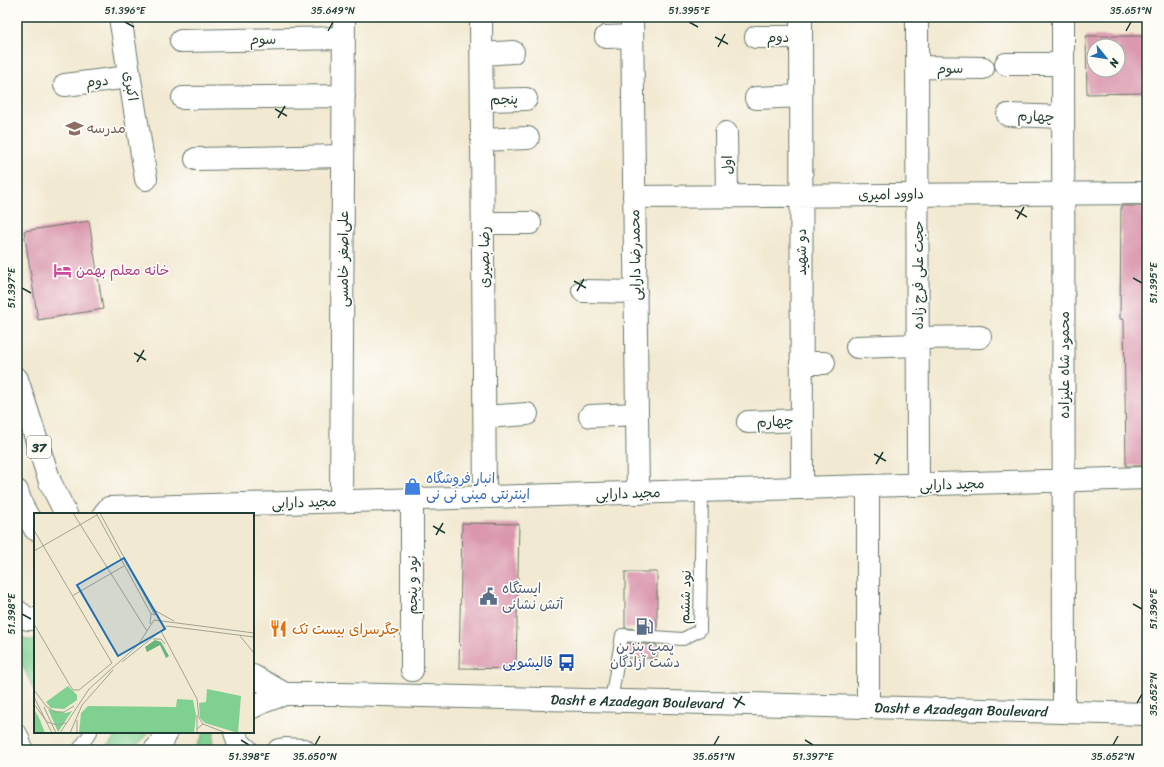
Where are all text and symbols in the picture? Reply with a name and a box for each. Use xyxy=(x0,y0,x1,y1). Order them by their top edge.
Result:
text: 51.396°E xyxy=(105,2,147,20)
text: 35.649°N xyxy=(311,2,355,20)
text: 51.395°E xyxy=(669,2,711,20)
text: 35.651°N xyxy=(1110,2,1152,20)
street label: دوم xyxy=(767,25,789,50)
street label: سوم xyxy=(250,27,277,52)
north arrow xyxy=(1086,38,1126,78)
text: N xyxy=(1104,54,1125,71)
street label: سوم xyxy=(937,56,963,81)
street label: دوم xyxy=(84,68,110,95)
street label: اکبری xyxy=(116,69,145,103)
street label: پنجم xyxy=(490,87,518,112)
street label: چهارم xyxy=(1017,103,1055,130)
place label: مدرسه xyxy=(87,116,126,141)
school or university icon: مدرسه xyxy=(64,118,84,138)
street label: اول xyxy=(715,155,740,175)
street label: داوود امیری xyxy=(858,181,924,208)
street label: محمدرضا دارایی xyxy=(622,209,649,301)
street label: علی‌اصغر خامسی xyxy=(331,211,356,307)
street label: حجت علی فرج زاده xyxy=(906,221,931,329)
street label: رضا بصیری xyxy=(472,226,497,288)
street label: دو شهید xyxy=(789,228,814,276)
place label: خانه معلم بهمن xyxy=(76,258,169,283)
hotel icon: خانه معلم بهمن xyxy=(53,260,73,280)
text: 51.395°E xyxy=(1145,261,1163,304)
text: 51.397°E xyxy=(3,266,21,308)
street label: محمود شاه علیزاده xyxy=(1052,311,1077,419)
street label: چهارم xyxy=(756,408,794,435)
road number: 37 xyxy=(27,436,51,458)
place label: انبار فروشگاه اینترنتی مینی نی نی xyxy=(426,466,530,507)
street label: مجید دارابی xyxy=(919,471,985,498)
shop icon: انبار فروشگاه اینترنتی مینی نی نی xyxy=(403,476,423,496)
street label: مجید دارابی xyxy=(595,480,661,507)
street label: مجید دارابی xyxy=(271,489,337,516)
inset map xyxy=(34,513,254,733)
street label: نود و پنجم xyxy=(400,555,425,615)
street label: نود ششم xyxy=(672,570,699,624)
place label: ایستگاه آتش نشانی xyxy=(502,576,564,617)
public building icon: ایستگاه آتش نشانی xyxy=(479,586,499,606)
text: 51.396°E xyxy=(1145,587,1163,629)
text: 51.398°E xyxy=(3,592,21,634)
fuel station icon: پمپ بنزین دشت آزادگان xyxy=(635,616,655,636)
place label: جگرسرای بیست تک xyxy=(292,617,400,642)
restaurant icon: جگرسرای بیست تک xyxy=(269,619,289,639)
place label: پمپ بنزین دشت آزادگان xyxy=(610,634,680,675)
place label: قالیشویی xyxy=(503,650,553,675)
bus stop icon: قالیشویی xyxy=(556,652,576,672)
text: 35.652°N xyxy=(1145,672,1163,716)
street label: Dasht e Azadegan Boulevard xyxy=(550,687,726,717)
street label: Dasht e Azadegan Boulevard xyxy=(874,695,1050,725)
text: 51.398°E xyxy=(229,748,271,766)
text: 35.650°N xyxy=(293,748,337,766)
text: 35.651°N xyxy=(693,748,735,766)
text: 51.397°E xyxy=(793,748,835,766)
text: 35.652°N xyxy=(1091,748,1135,766)

